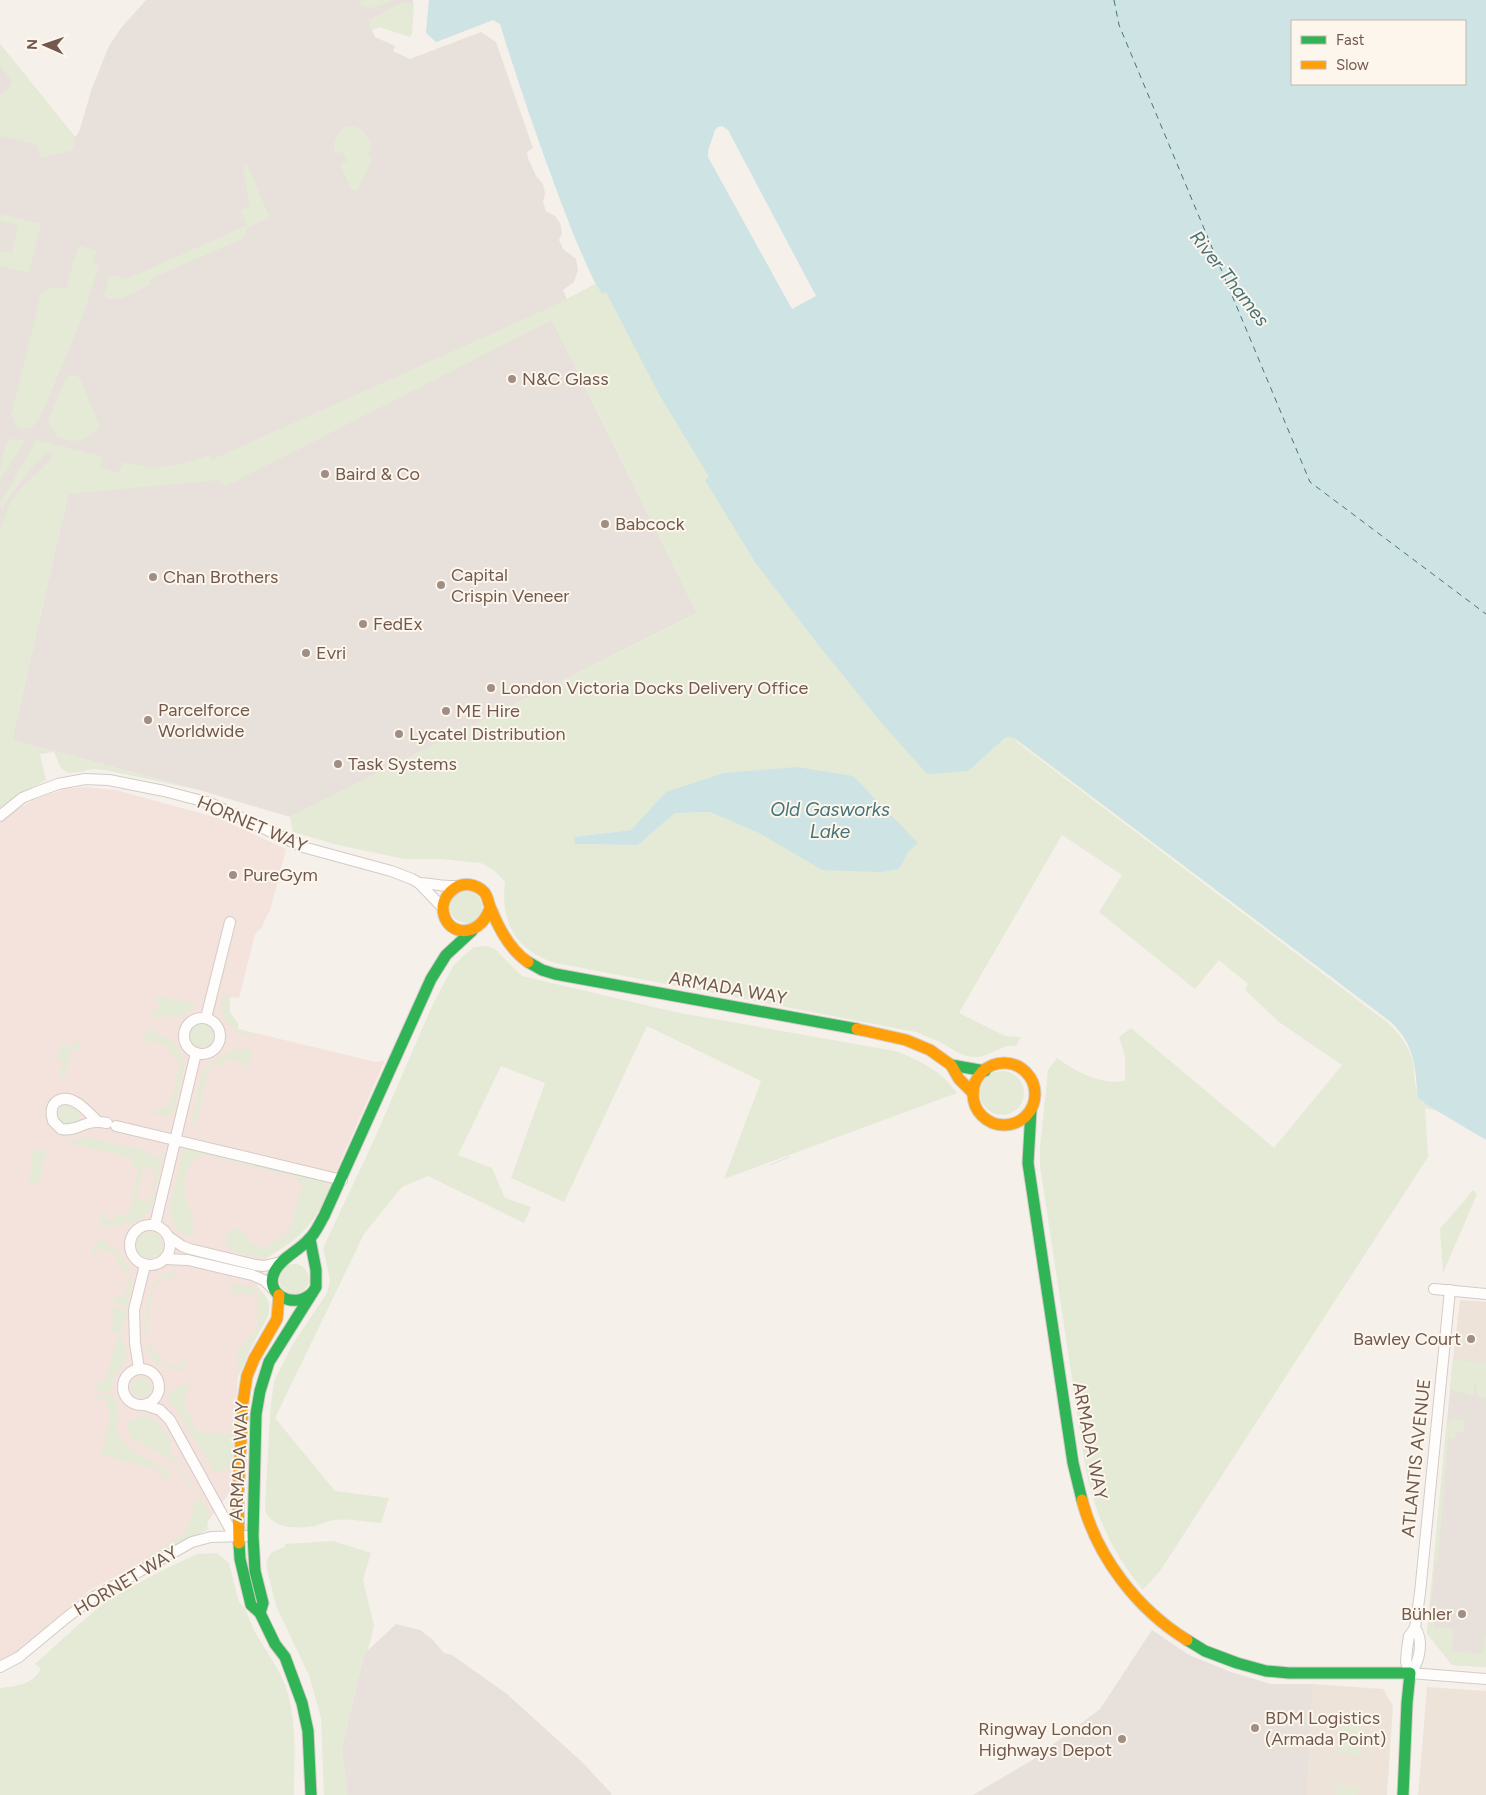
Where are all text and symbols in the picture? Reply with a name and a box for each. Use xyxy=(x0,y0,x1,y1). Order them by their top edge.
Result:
north arrow xyxy=(20,20,70,70)
legend xyxy=(1291,20,1466,85)
text: Fast xyxy=(1336,31,1365,49)
text: N xyxy=(24,39,41,50)
text: Slow xyxy=(1336,56,1369,74)
water label: River Thames xyxy=(1185,226,1274,331)
place label: N&C Glass xyxy=(522,368,609,390)
marker: N&C Glass xyxy=(506,373,518,385)
place label: Baird & Co xyxy=(335,463,420,485)
marker: Baird & Co xyxy=(319,468,331,480)
place label: Babcock xyxy=(615,513,685,535)
marker: Babcock xyxy=(599,518,611,530)
place label: Capital Crispin Veneer xyxy=(451,564,569,607)
place label: Chan Brothers xyxy=(163,566,278,588)
marker: Chan Brothers xyxy=(147,571,159,583)
marker: Capital Crispin Veneer xyxy=(435,579,447,591)
place label: FedEx xyxy=(373,613,423,635)
marker: FedEx xyxy=(357,618,369,630)
place label: Evri xyxy=(316,642,346,664)
marker: Evri xyxy=(300,647,312,659)
place label: London Victoria Docks Delivery Office xyxy=(501,677,808,699)
marker: London Victoria Docks Delivery Office xyxy=(485,682,497,694)
place label: Parcelforce Worldwide xyxy=(158,699,250,742)
place label: ME Hire xyxy=(456,700,520,722)
marker: ME Hire xyxy=(440,705,452,717)
marker: Parcelforce Worldwide xyxy=(142,714,154,726)
place label: Lycatel Distribution xyxy=(409,723,566,745)
marker: Lycatel Distribution xyxy=(393,728,405,740)
place label: Task Systems xyxy=(348,753,457,775)
marker: Task Systems xyxy=(332,758,344,770)
street label: HORNET WAY xyxy=(194,791,310,857)
water label: Old Gasworks Lake xyxy=(770,798,890,843)
place label: PureGym xyxy=(243,864,318,886)
marker: PureGym xyxy=(227,869,239,881)
street label: ARMADA WAY xyxy=(667,967,789,1009)
place label: Bawley Court xyxy=(1353,1328,1461,1350)
marker: Bawley Court xyxy=(1465,1333,1477,1345)
street label: ATLANTIS AVENUE xyxy=(1397,1378,1435,1538)
street label: ARMADA WAY xyxy=(1068,1380,1112,1502)
street label: ARMADA WAY xyxy=(225,1401,253,1521)
street label: HORNET WAY xyxy=(70,1541,182,1621)
place label: Bühler xyxy=(1401,1603,1452,1625)
marker: Bühler xyxy=(1456,1608,1468,1620)
place label: BDM Logistics (Armada Point) xyxy=(1265,1707,1386,1750)
place label: Ringway London Highways Depot xyxy=(978,1718,1112,1761)
marker: BDM Logistics (Armada Point) xyxy=(1249,1722,1261,1734)
marker: Ringway London Highways Depot xyxy=(1116,1733,1128,1745)

